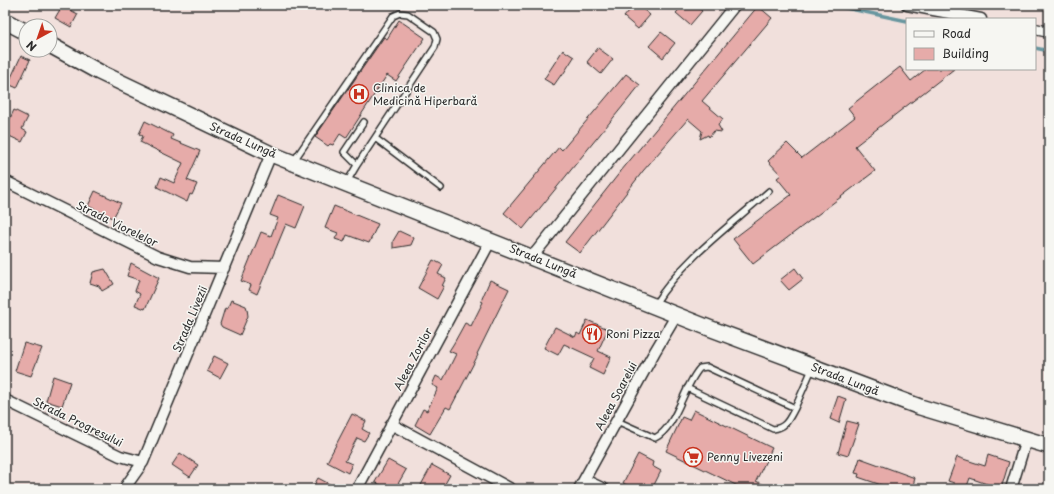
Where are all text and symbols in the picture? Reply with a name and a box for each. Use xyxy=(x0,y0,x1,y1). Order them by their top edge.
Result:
north arrow xyxy=(18,18,58,58)
legend xyxy=(906,18,1036,70)
text: Road xyxy=(942,24,971,42)
text: N xyxy=(22,37,40,55)
text: Building xyxy=(942,44,989,62)
place label: Clinica de Medicină Hiperbară xyxy=(373,79,478,109)
hospital icon: Clinica de Medicină Hiperbară xyxy=(348,83,370,105)
street label: Strada Lungă xyxy=(207,117,280,162)
street label: Strada Viorelelor xyxy=(73,196,162,251)
street label: Strada Lungă xyxy=(507,239,580,282)
street label: Strada Livezii xyxy=(168,283,211,355)
restaurant icon: Roni Pizza xyxy=(581,323,603,345)
street label: Aleea Zorilor xyxy=(389,324,437,393)
place label: Roni Pizza xyxy=(606,325,660,342)
street label: Aleea Soarelui xyxy=(590,358,641,433)
street label: Strada Lungă xyxy=(809,358,883,400)
street label: Strada Progresului xyxy=(30,392,126,451)
supermarket icon: Penny Livezeni xyxy=(682,446,704,468)
place label: Penny Livezeni xyxy=(707,448,783,465)

